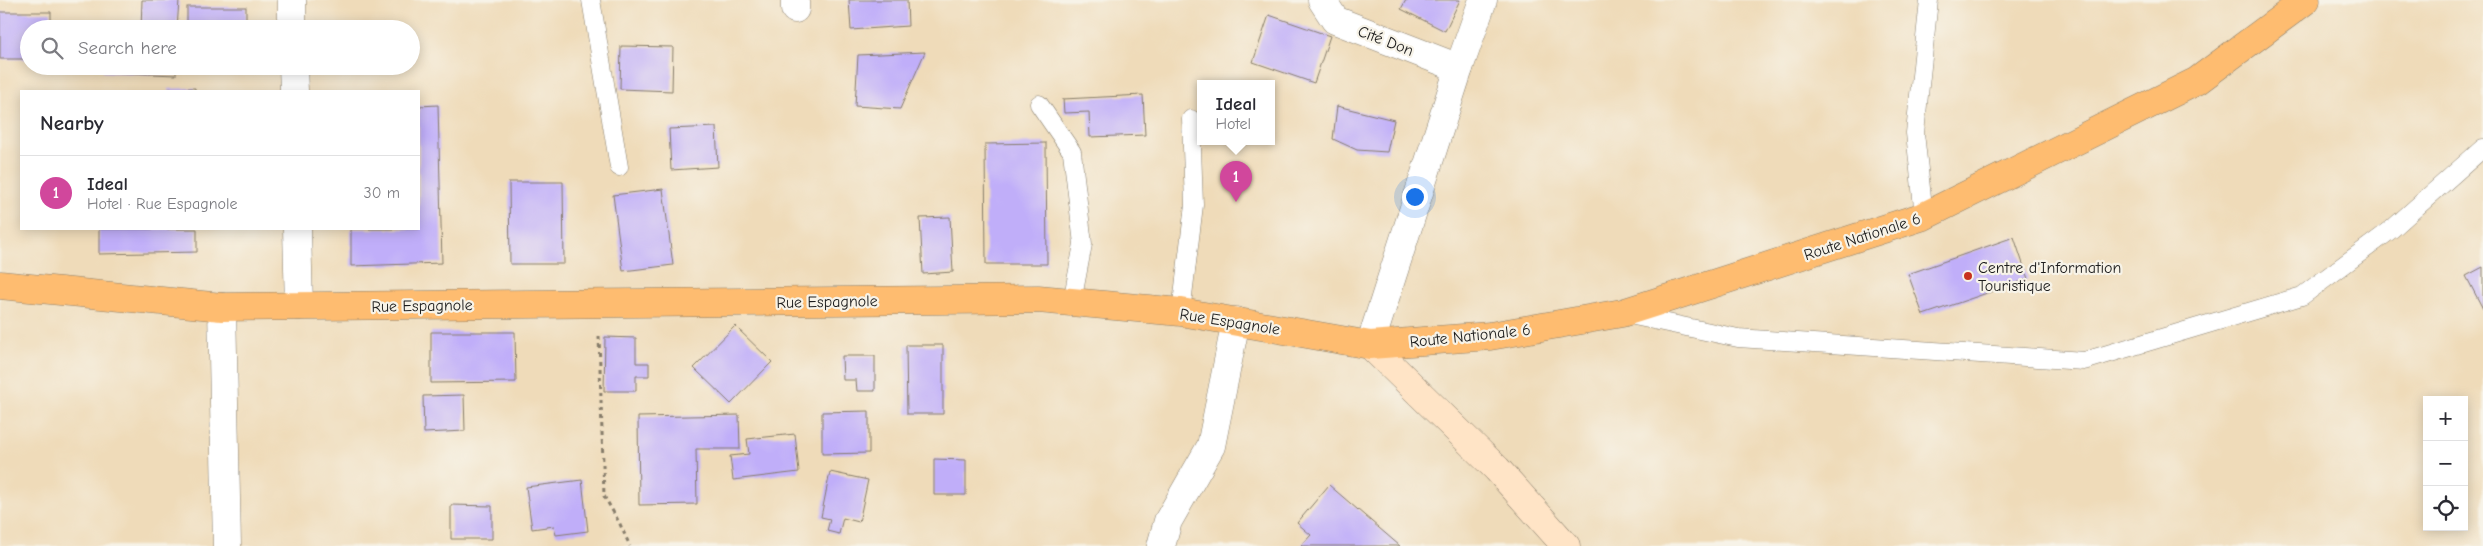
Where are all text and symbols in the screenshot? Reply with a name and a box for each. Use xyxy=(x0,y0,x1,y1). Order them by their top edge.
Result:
search box xyxy=(20,20,420,75)
street label: Cité Don xyxy=(1355,22,1416,60)
icon: search xyxy=(38,34,66,62)
text: Search here xyxy=(78,37,177,59)
popup xyxy=(1197,80,1275,145)
text: Ideal xyxy=(1215,93,1257,115)
text: Nearby xyxy=(40,111,104,135)
text: Hotel xyxy=(1215,115,1251,133)
pin: 1 xyxy=(1220,161,1252,202)
text: Ideal xyxy=(87,173,128,195)
text: 1 xyxy=(53,184,59,202)
text: 30 m xyxy=(364,184,400,202)
your location xyxy=(1402,184,1428,210)
text: Hotel · Rue Espagnole xyxy=(87,195,237,213)
street label: Route Nationale 6 xyxy=(1802,210,1923,264)
place label: Centre d'Information Touristique xyxy=(1978,259,2121,295)
marker: Centre d'Information Touristique xyxy=(1962,270,1974,282)
street label: Rue Espagnole xyxy=(776,292,878,312)
street label: Rue Espagnole xyxy=(371,296,473,316)
street label: Rue Espagnole xyxy=(1178,305,1281,339)
street label: Route Nationale 6 xyxy=(1409,321,1531,351)
map controls xyxy=(2423,396,2468,531)
button: + xyxy=(2423,396,2468,441)
button: − xyxy=(2423,441,2468,486)
button: locate xyxy=(2423,486,2468,531)

